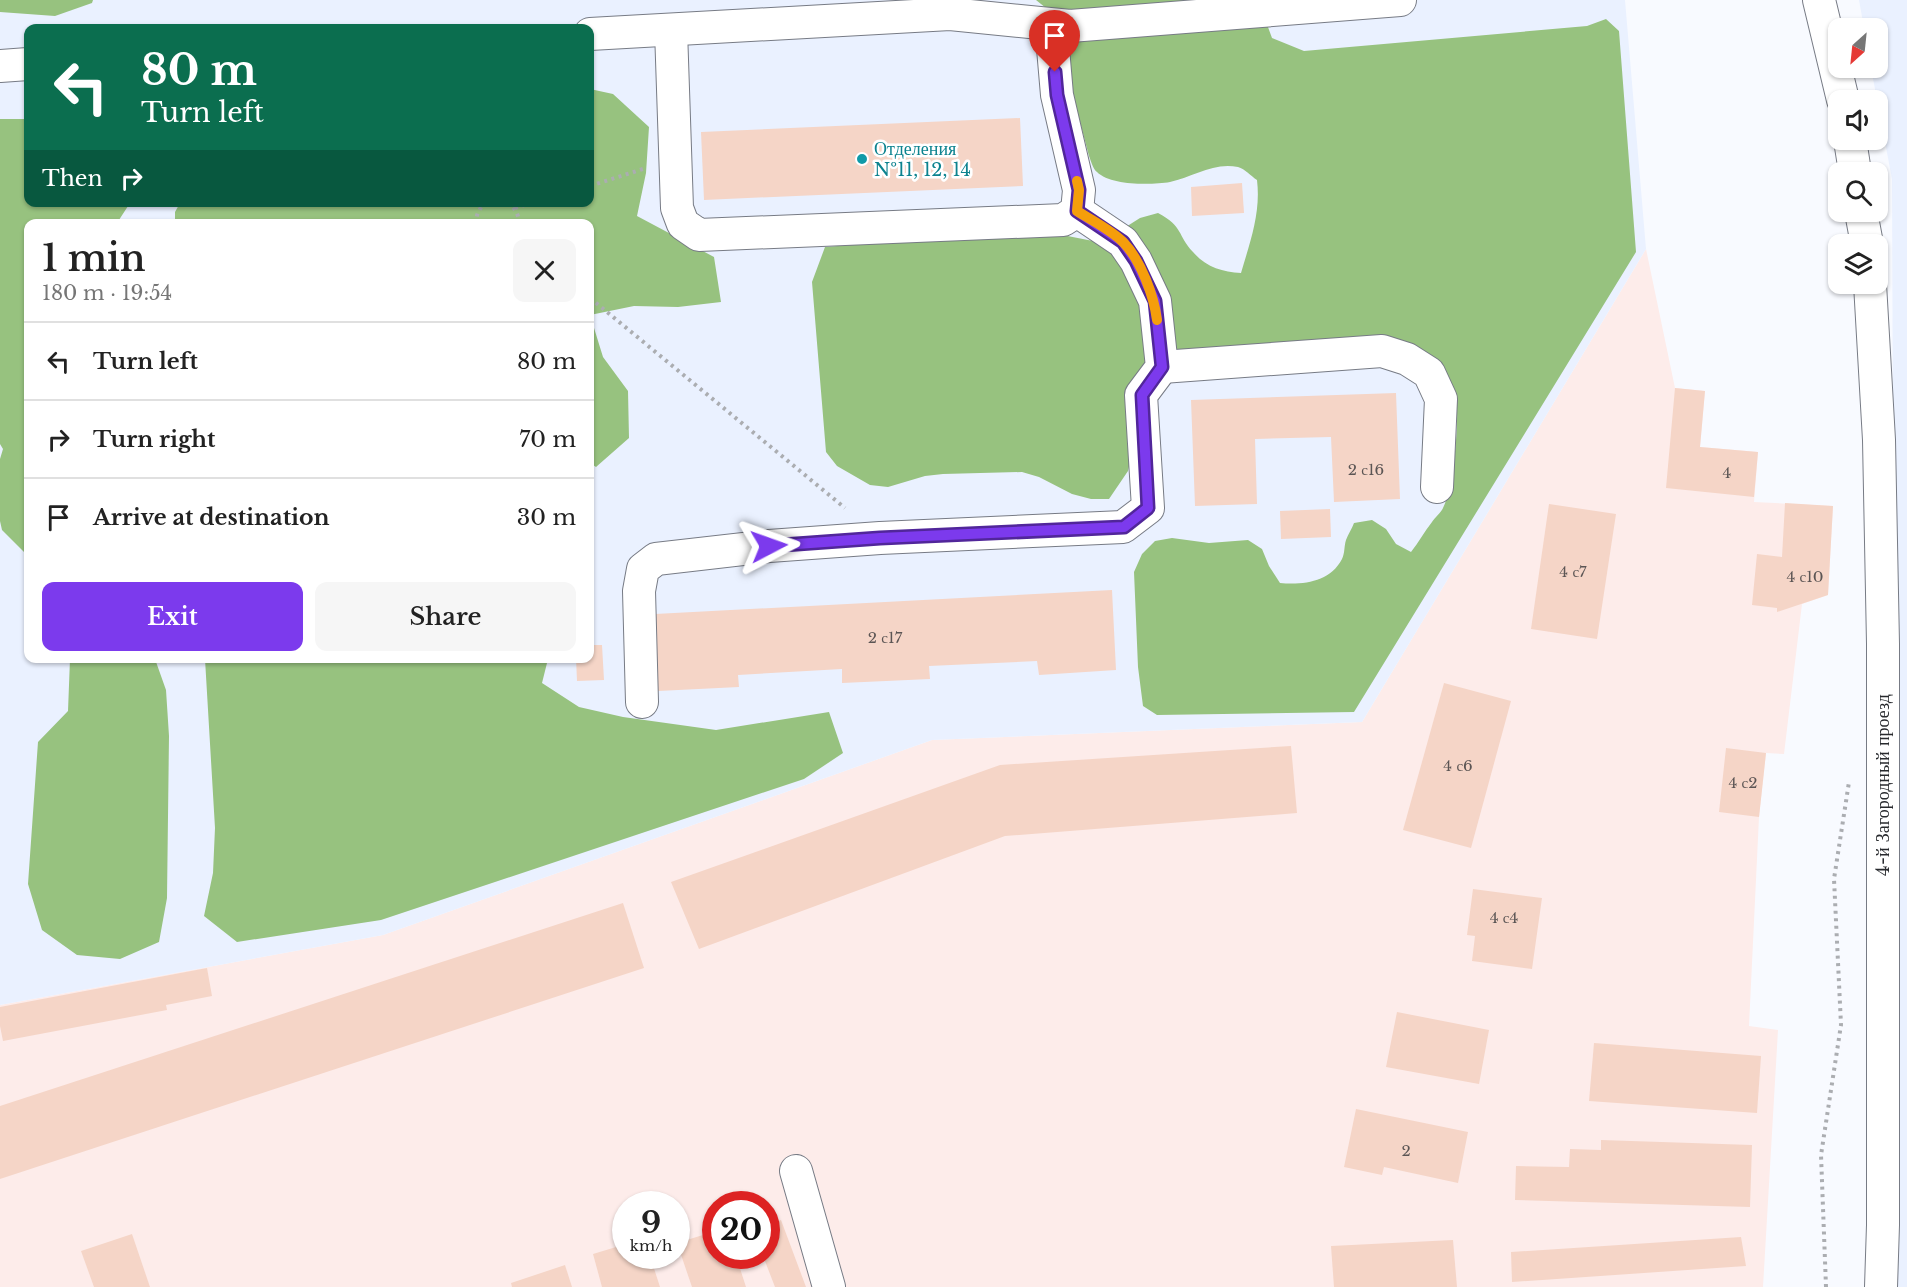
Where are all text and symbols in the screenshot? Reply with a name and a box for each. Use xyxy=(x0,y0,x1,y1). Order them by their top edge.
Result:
pin xyxy=(1029,10,1080,72)
north arrow xyxy=(1828,18,1888,78)
map controls xyxy=(1828,18,1888,294)
icon: arrive xyxy=(1038,19,1071,52)
text: 80 m xyxy=(141,44,257,96)
icon: left xyxy=(42,48,120,126)
button: sound xyxy=(1828,90,1888,150)
text: Turn left xyxy=(141,96,264,129)
place label: Отделения №11, 12, 14 xyxy=(874,138,971,181)
marker: Отделения №11, 12, 14 xyxy=(855,152,869,166)
icon: right xyxy=(115,162,148,195)
button: search xyxy=(1828,162,1888,222)
text: Then xyxy=(42,165,103,192)
button: layers xyxy=(1828,234,1888,294)
text: 1 min xyxy=(42,236,146,281)
button: close xyxy=(513,239,576,302)
text: 180 m · 19:54 xyxy=(42,281,172,305)
icon: left xyxy=(42,345,75,378)
text: Turn left xyxy=(93,348,198,375)
text: 80 m xyxy=(517,348,576,375)
icon: right xyxy=(42,423,75,456)
text: Turn right xyxy=(93,426,215,453)
text: 70 m xyxy=(519,426,576,453)
house number: 2 с16 xyxy=(1348,460,1384,479)
house number: 4 xyxy=(1723,463,1731,482)
icon: arrive xyxy=(42,501,75,534)
text: Arrive at destination xyxy=(93,504,330,531)
text: 30 m xyxy=(517,504,576,531)
position arrow xyxy=(737,514,801,578)
house number: 4 с7 xyxy=(1559,562,1587,581)
house number: 4 с10 xyxy=(1786,567,1824,586)
button: Exit xyxy=(42,582,303,651)
button: Share xyxy=(315,582,576,651)
house number: 2 с17 xyxy=(868,628,903,647)
street label: 4-й Загородный проезд xyxy=(1872,694,1894,876)
house number: 4 с6 xyxy=(1443,756,1473,775)
house number: 4 с2 xyxy=(1729,773,1757,792)
house number: 4 с4 xyxy=(1490,908,1518,927)
house number: 2 xyxy=(1401,1141,1411,1160)
speed limit sign: 20 xyxy=(702,1191,780,1269)
text: 9 xyxy=(641,1204,661,1241)
text: km/h xyxy=(630,1236,672,1255)

